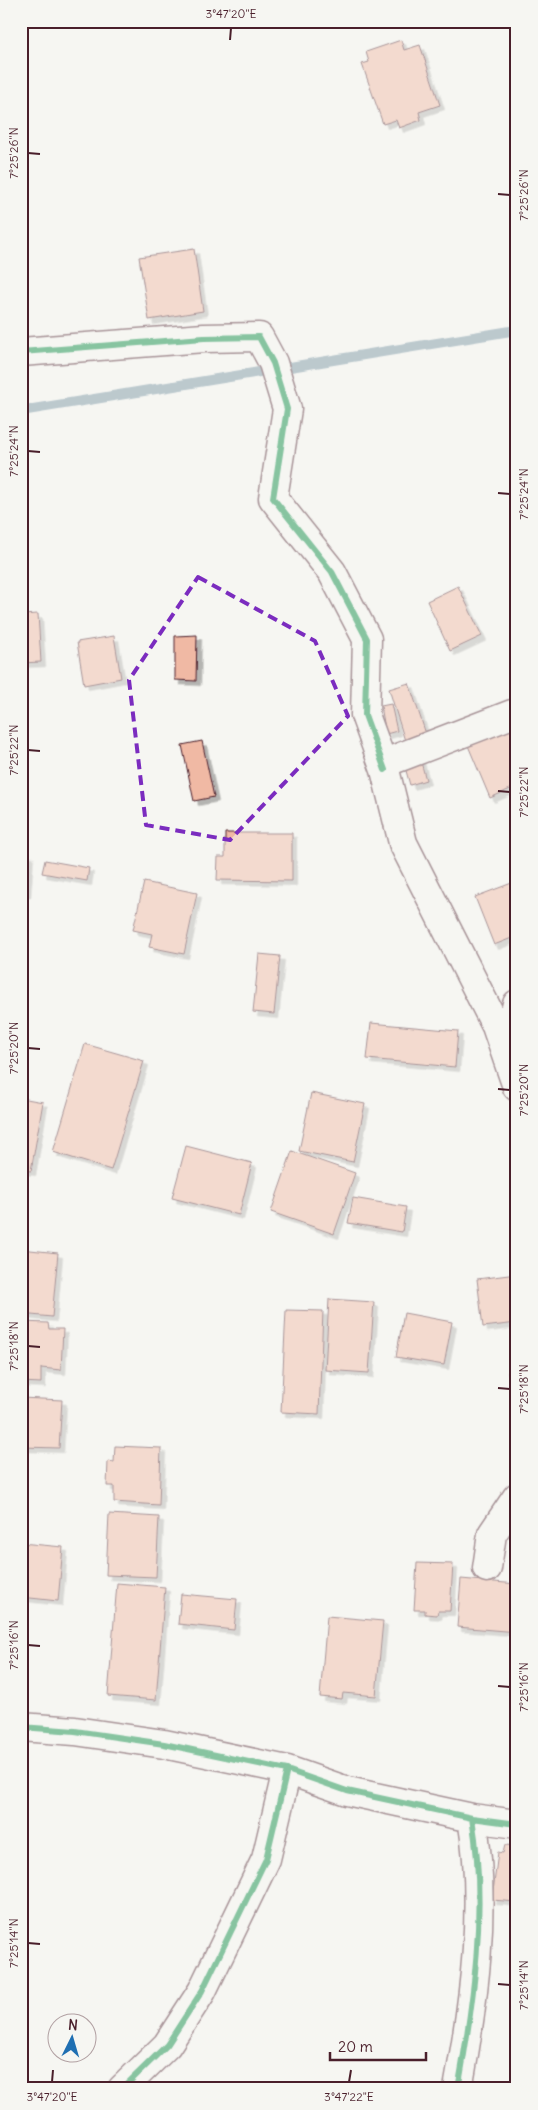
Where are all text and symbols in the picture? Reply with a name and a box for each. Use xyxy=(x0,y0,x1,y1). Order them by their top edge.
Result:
text: 3°47'20"E xyxy=(205,6,257,21)
text: 7°25'26"N xyxy=(6,127,21,179)
text: 7°25'26"N xyxy=(516,169,531,221)
text: 7°25'24"N xyxy=(6,425,21,477)
text: 7°25'24"N xyxy=(516,468,531,520)
text: 7°25'22"N xyxy=(6,724,21,776)
text: 7°25'22"N xyxy=(516,766,531,818)
text: 7°25'20"N xyxy=(6,1022,21,1074)
text: 7°25'20"N xyxy=(516,1064,531,1116)
text: 7°25'18"N xyxy=(6,1321,21,1371)
text: 7°25'18"N xyxy=(516,1364,531,1414)
text: 7°25'16"N xyxy=(6,1620,21,1670)
text: 7°25'16"N xyxy=(516,1662,531,1712)
text: 7°25'14"N xyxy=(6,1918,21,1968)
text: 7°25'14"N xyxy=(516,1960,531,2010)
north arrow xyxy=(48,2012,98,2062)
text: N xyxy=(68,2016,79,2034)
scale bar xyxy=(330,2030,427,2062)
text: 20 m xyxy=(338,2037,373,2056)
text: 3°47'20"E xyxy=(26,2089,78,2104)
text: 3°47'22"E xyxy=(324,2089,374,2104)

